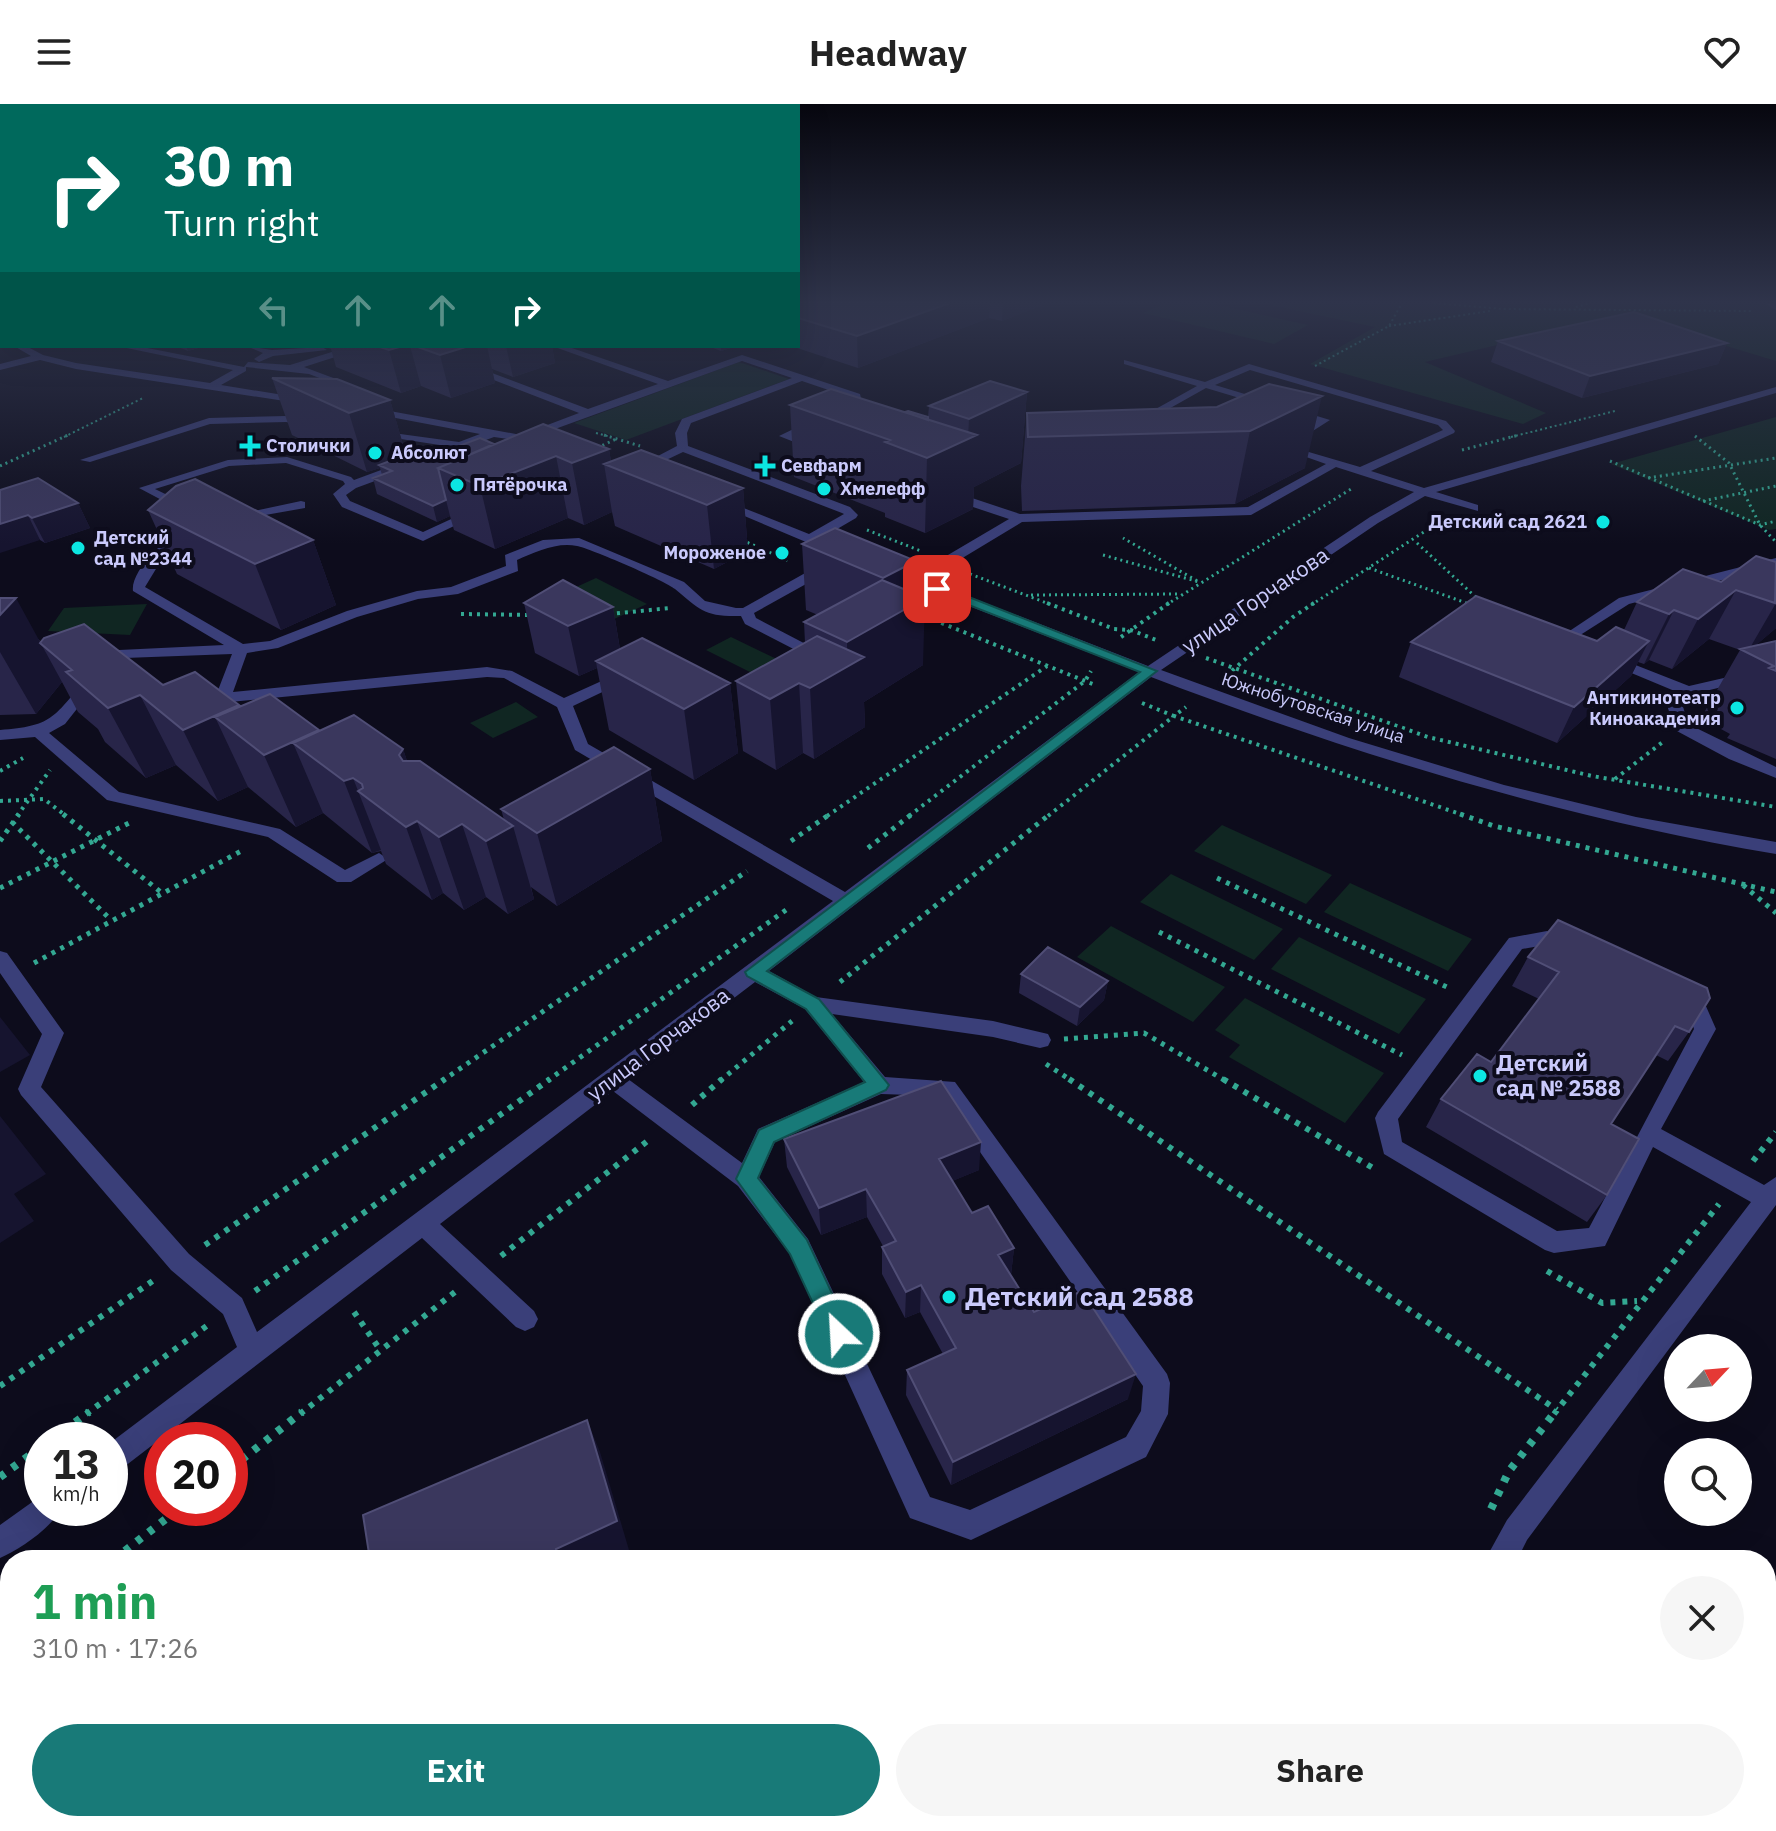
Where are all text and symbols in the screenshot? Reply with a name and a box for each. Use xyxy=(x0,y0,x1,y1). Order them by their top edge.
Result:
text: Headway xyxy=(809,29,967,76)
icon: menu xyxy=(32,30,76,74)
icon: heart xyxy=(1700,30,1744,74)
text: 30 m xyxy=(164,129,294,201)
icon: right xyxy=(32,136,136,240)
text: Turn right xyxy=(164,199,320,246)
icon: left xyxy=(252,288,296,332)
icon: ahead xyxy=(336,288,380,332)
icon: ahead xyxy=(420,288,464,332)
icon: right xyxy=(504,288,548,332)
place label: Столички xyxy=(266,434,351,457)
marker: Столички xyxy=(241,437,259,455)
place label: Абсолют xyxy=(391,441,467,464)
marker: Абсолют xyxy=(366,444,384,462)
place label: Севфарм xyxy=(781,454,862,477)
marker: Севфарм xyxy=(756,457,774,475)
place label: Пятёрочка xyxy=(473,473,567,496)
marker: Пятёрочка xyxy=(448,476,466,494)
place label: Хмелефф xyxy=(840,477,925,500)
marker: Хмелефф xyxy=(815,480,833,498)
place label: Детский сад 2621 xyxy=(1429,510,1587,533)
marker: Детский сад 2621 xyxy=(1594,513,1612,531)
place label: Детский сад №2344 xyxy=(94,526,192,570)
marker: Детский сад №2344 xyxy=(69,539,87,557)
street label: улица Горчакова xyxy=(1175,539,1334,660)
place label: Мороженое xyxy=(663,541,766,564)
marker: Мороженое xyxy=(773,544,791,562)
pin xyxy=(903,555,971,623)
icon: arrive xyxy=(915,567,959,611)
street label: Южнобутовская улица xyxy=(1219,667,1408,748)
place label: Антикинотеатр Киноакадемия xyxy=(1586,686,1721,730)
marker: Антикинотеатр Киноакадемия xyxy=(1728,699,1746,717)
street label: улица Горчакова xyxy=(580,980,735,1107)
place label: Детский сад № 2588 xyxy=(1496,1048,1621,1102)
marker: Детский сад № 2588 xyxy=(1471,1067,1489,1085)
place label: Детский сад 2588 xyxy=(965,1279,1194,1313)
marker: Детский сад 2588 xyxy=(940,1288,958,1306)
position arrow xyxy=(797,1292,881,1376)
north arrow xyxy=(1664,1334,1752,1422)
map controls xyxy=(1664,1334,1752,1526)
speed limit sign: 20 xyxy=(144,1422,248,1526)
text: 13 xyxy=(52,1438,100,1490)
button: search xyxy=(1664,1438,1752,1526)
text: km/h xyxy=(52,1480,100,1507)
text: 1 min xyxy=(32,1570,157,1632)
button: close xyxy=(1660,1576,1744,1660)
text: 310 m · 17:26 xyxy=(32,1631,198,1665)
button: Exit xyxy=(32,1724,880,1816)
button: Share xyxy=(896,1724,1744,1816)

